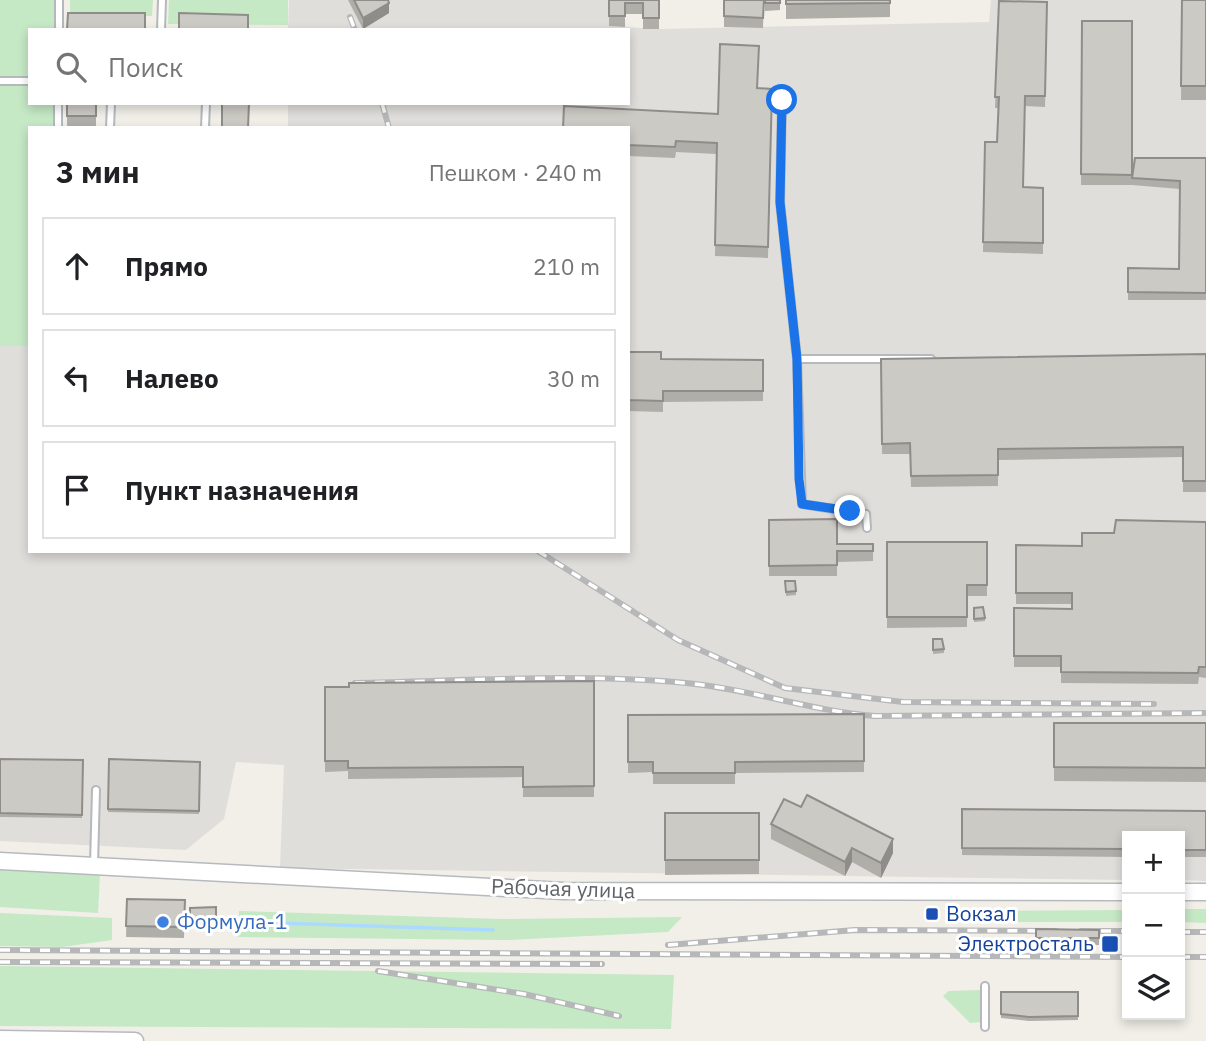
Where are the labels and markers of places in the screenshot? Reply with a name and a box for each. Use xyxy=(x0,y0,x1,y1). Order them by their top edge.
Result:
place label: Вокзал xyxy=(946,899,1017,927)
marker: Вокзал xyxy=(924,906,940,922)
place label: Формула-1 xyxy=(177,907,287,935)
marker: Формула-1 xyxy=(155,914,171,930)
place label: Электросталь xyxy=(958,929,1094,957)
marker: Электросталь xyxy=(1100,934,1120,954)

